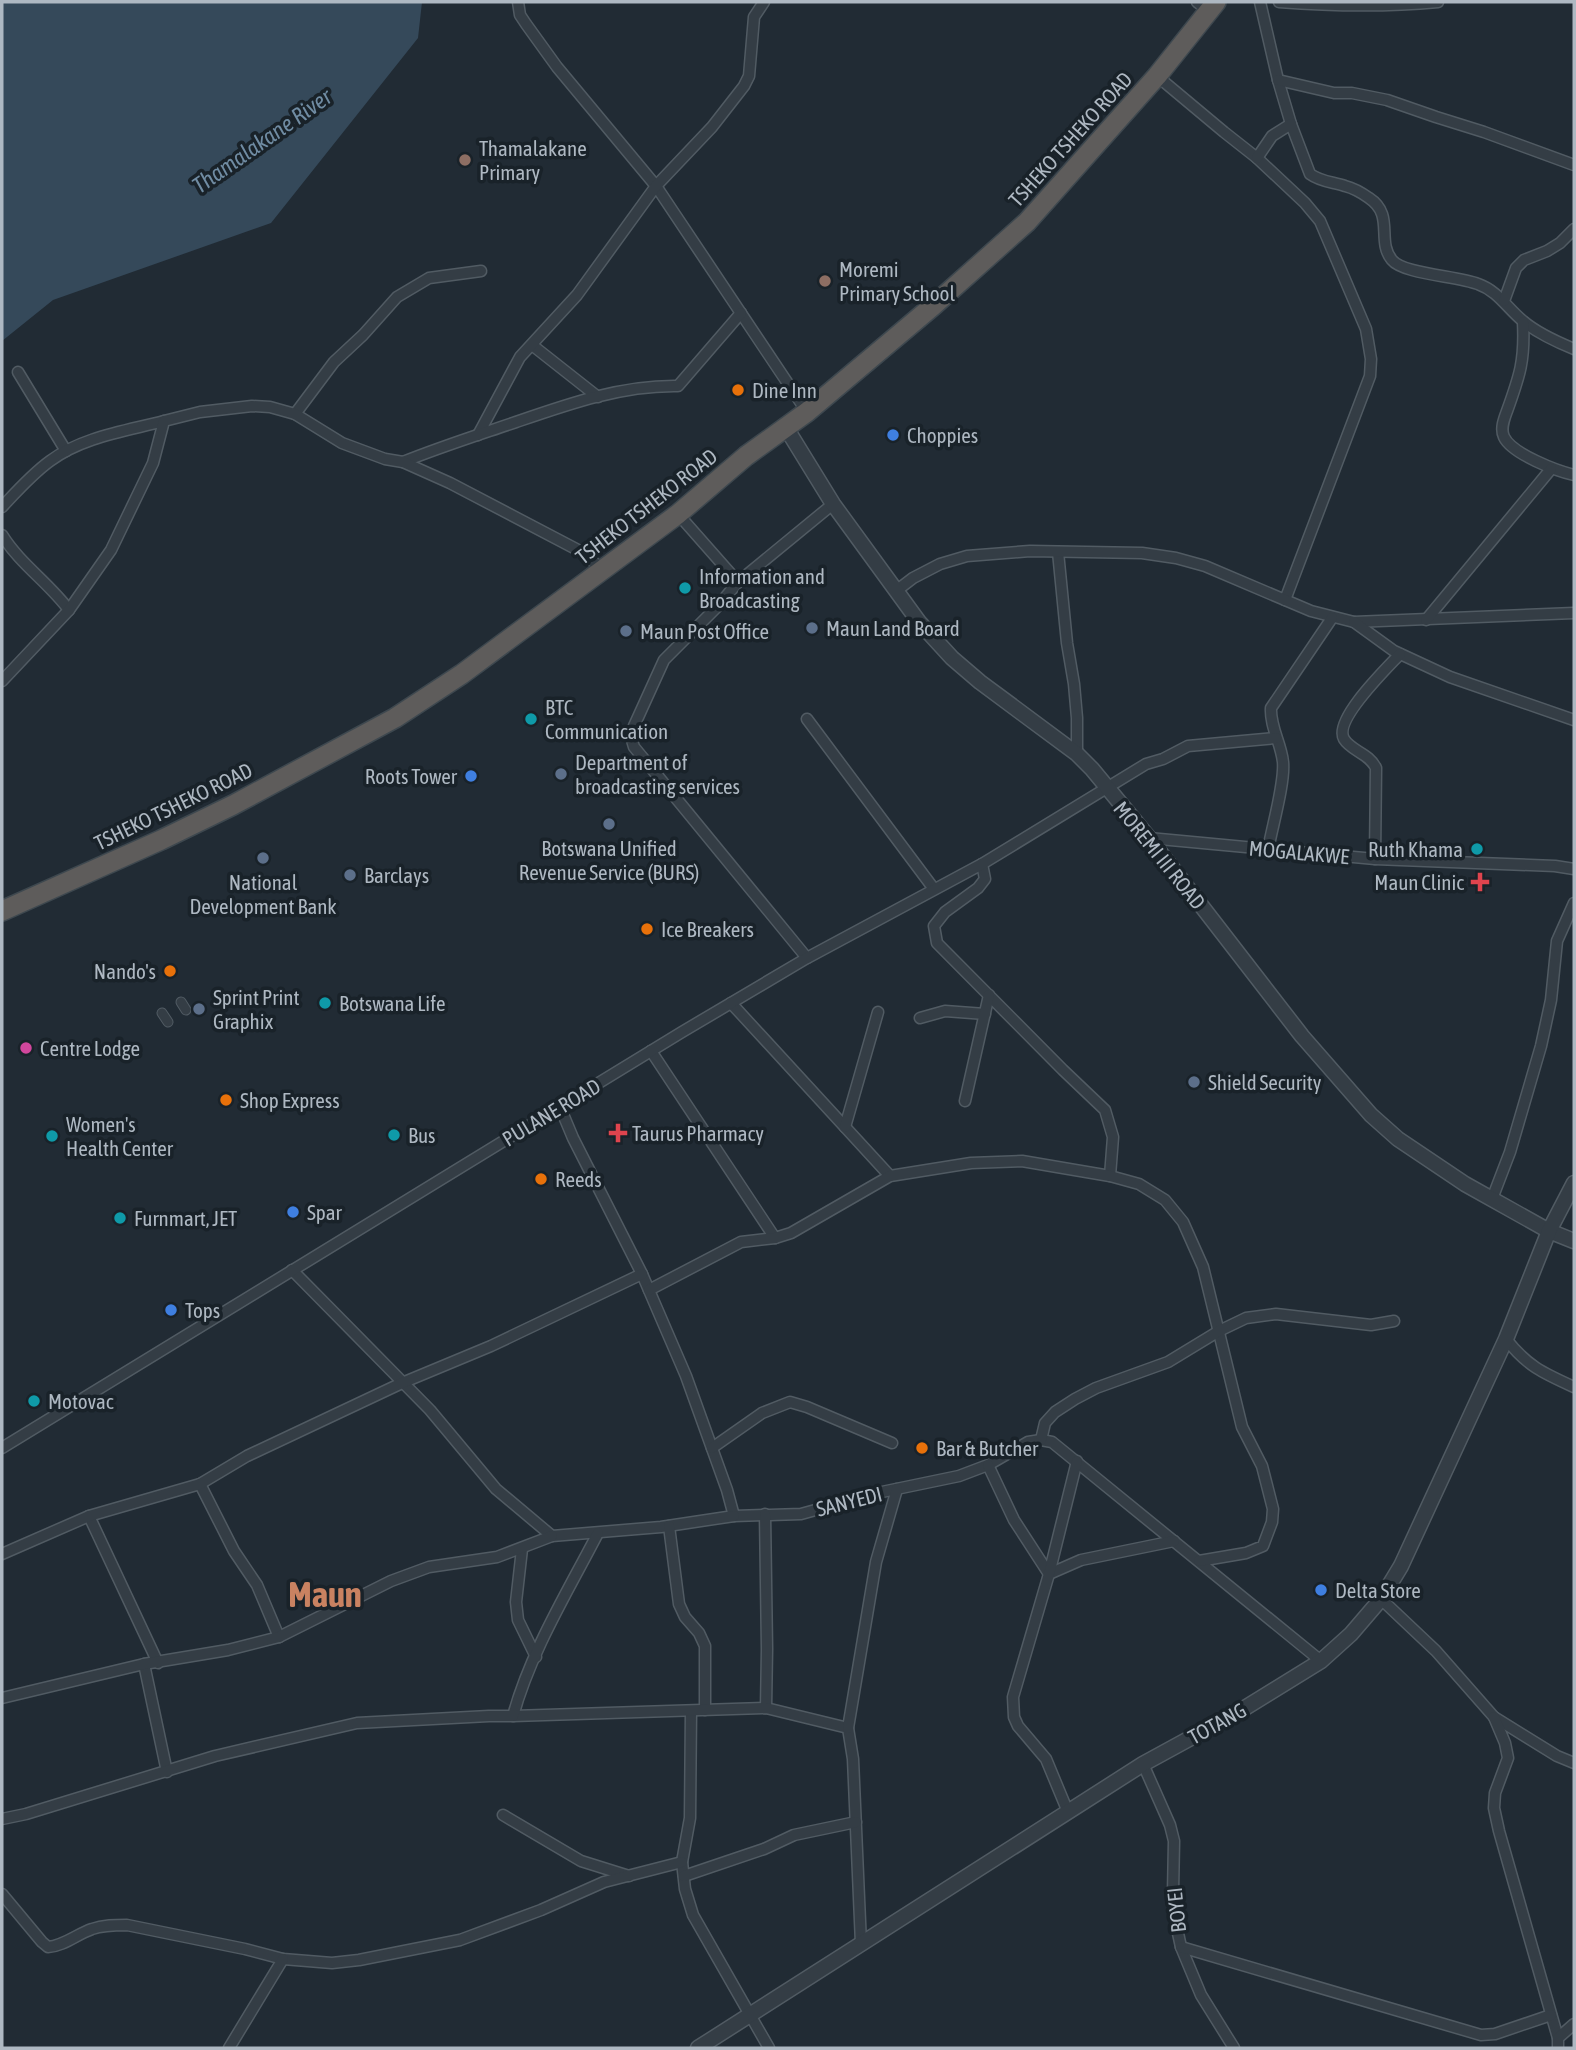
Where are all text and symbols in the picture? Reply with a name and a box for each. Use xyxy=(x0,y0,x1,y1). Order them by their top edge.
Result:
street label: TSHEKO TSHEKO ROAD xyxy=(1003,67,1137,211)
water label: Thamalakane River xyxy=(188,83,337,199)
place label: Thamalakane Primary xyxy=(479,136,587,184)
marker: Thamalakane Primary xyxy=(457,152,473,168)
place label: Moremi Primary School xyxy=(839,257,955,305)
marker: Moremi Primary School xyxy=(817,273,833,289)
place label: Dine Inn xyxy=(752,378,817,402)
marker: Dine Inn xyxy=(730,382,746,398)
place label: Choppies xyxy=(907,423,978,447)
marker: Choppies xyxy=(885,427,901,443)
street label: TSHEKO TSHEKO ROAD xyxy=(571,443,721,569)
place label: Information and Broadcasting xyxy=(699,564,825,612)
marker: Information and Broadcasting xyxy=(677,580,693,596)
place label: Maun Land Board xyxy=(826,616,960,640)
place label: Maun Post Office xyxy=(640,619,769,643)
marker: Maun Land Board xyxy=(804,620,820,636)
marker: Maun Post Office xyxy=(618,623,634,639)
place label: BTC Communication xyxy=(545,695,668,743)
marker: BTC Communication xyxy=(523,711,539,727)
place label: Department of broadcasting services xyxy=(575,750,740,798)
street label: TSHEKO TSHEKO ROAD xyxy=(90,757,256,855)
place label: Roots Tower xyxy=(365,764,458,788)
marker: Department of broadcasting services xyxy=(553,766,569,782)
marker: Roots Tower xyxy=(463,768,479,784)
street label: MOREMI III ROAD xyxy=(1109,796,1211,914)
marker: Botswana Unified Revenue Service (BURS) xyxy=(601,816,617,832)
place label: Botswana Unified Revenue Service (BURS) xyxy=(519,836,699,884)
street label: MOGALAKWE xyxy=(1248,836,1350,868)
place label: Ruth Khama xyxy=(1368,837,1463,861)
marker: Ruth Khama xyxy=(1469,841,1485,857)
marker: National Development Bank xyxy=(255,850,271,866)
place label: Barclays xyxy=(364,863,429,887)
marker: Barclays xyxy=(342,867,358,883)
place label: National Development Bank xyxy=(189,870,337,918)
place label: Maun Clinic xyxy=(1374,870,1464,894)
marker: Maun Clinic xyxy=(1470,872,1490,892)
place label: Ice Breakers xyxy=(661,917,754,941)
marker: Ice Breakers xyxy=(639,921,655,937)
place label: Nando's xyxy=(94,959,156,983)
marker: Nando's xyxy=(162,963,178,979)
place label: Sprint Print Graphix xyxy=(213,985,299,1033)
place label: Botswana Life xyxy=(339,991,446,1015)
marker: Botswana Life xyxy=(317,995,333,1011)
marker: Sprint Print Graphix xyxy=(191,1001,207,1017)
place label: Centre Lodge xyxy=(40,1036,140,1060)
marker: Centre Lodge xyxy=(18,1040,34,1056)
place label: Shield Security xyxy=(1208,1070,1322,1094)
street label: PULANE ROAD xyxy=(498,1073,604,1151)
marker: Shield Security xyxy=(1186,1074,1202,1090)
place label: Shop Express xyxy=(240,1088,340,1112)
marker: Shop Express xyxy=(218,1092,234,1108)
place label: Women's Health Center xyxy=(66,1112,174,1160)
place label: Taurus Pharmacy xyxy=(632,1121,764,1145)
place label: Bus xyxy=(408,1123,436,1147)
marker: Taurus Pharmacy xyxy=(610,1125,626,1141)
marker: Bus xyxy=(386,1127,402,1143)
marker: Women's Health Center xyxy=(44,1128,60,1144)
place label: Reeds xyxy=(555,1167,602,1191)
marker: Reeds xyxy=(533,1171,549,1187)
place label: Spar xyxy=(307,1200,343,1224)
marker: Spar xyxy=(285,1204,301,1220)
place label: Furnmart, JET xyxy=(134,1206,237,1230)
marker: Furnmart, JET xyxy=(112,1210,128,1226)
place label: Tops xyxy=(185,1298,220,1322)
marker: Tops xyxy=(163,1302,179,1318)
place label: Motovac xyxy=(48,1389,114,1413)
marker: Motovac xyxy=(26,1393,42,1409)
place label: Bar & Butcher xyxy=(936,1436,1039,1460)
marker: Bar & Butcher xyxy=(914,1440,930,1456)
street label: SANYEDI xyxy=(814,1481,884,1521)
district label: Maun xyxy=(288,1574,362,1614)
place label: Delta Store xyxy=(1335,1578,1421,1602)
marker: Delta Store xyxy=(1313,1582,1329,1598)
street label: TOTANG xyxy=(1184,1697,1250,1749)
street label: BOYEI xyxy=(1162,1886,1190,1934)

